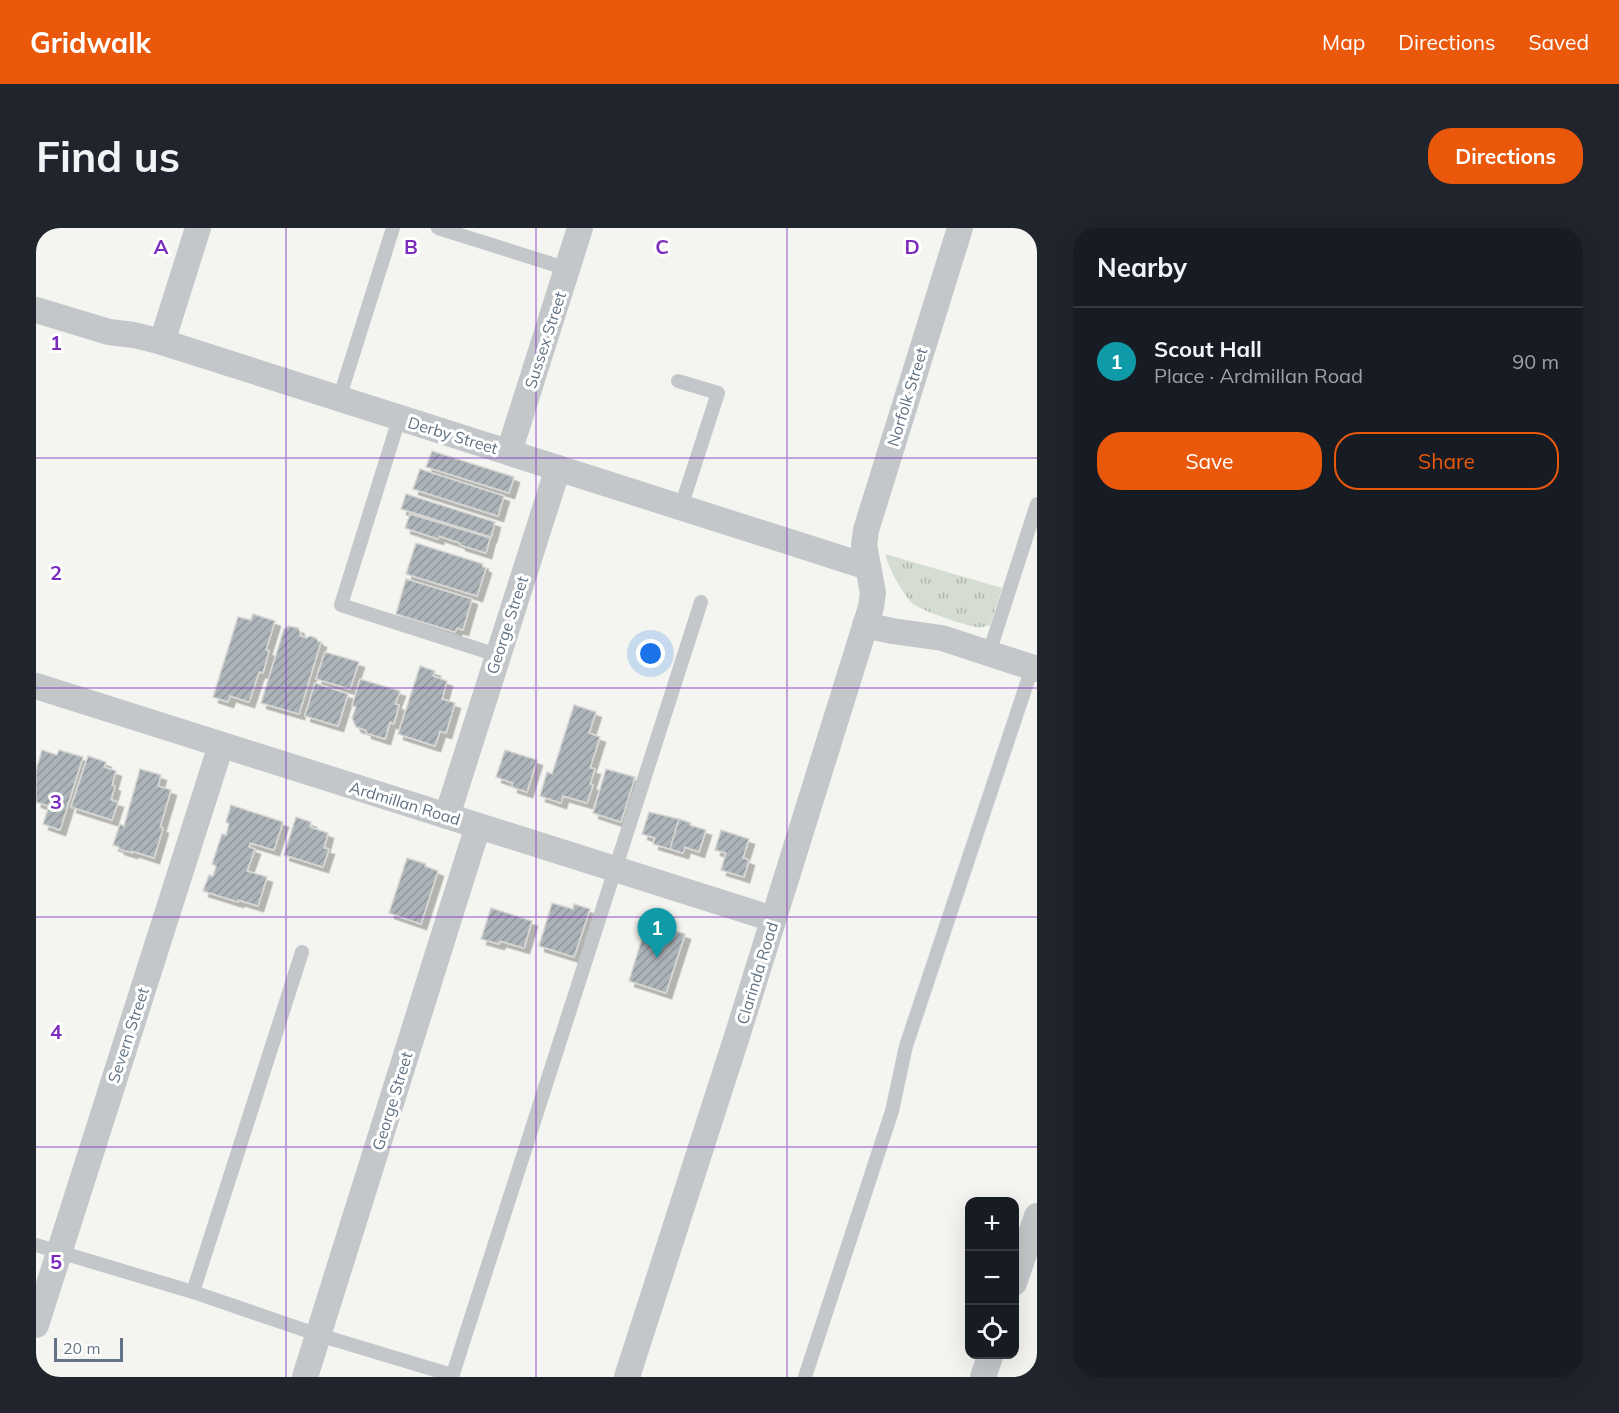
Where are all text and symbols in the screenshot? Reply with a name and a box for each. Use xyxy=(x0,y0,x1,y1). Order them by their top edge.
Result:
text: Gridwalk xyxy=(30,25,151,60)
text: Map xyxy=(1322,29,1365,55)
text: Directions xyxy=(1398,29,1495,55)
text: Saved xyxy=(1528,29,1589,55)
button: Directions xyxy=(1428,128,1583,184)
text: Find us xyxy=(36,130,180,183)
text: A xyxy=(154,234,169,259)
text: B xyxy=(404,234,418,259)
text: C xyxy=(655,234,669,259)
text: D xyxy=(904,234,920,259)
text: Nearby xyxy=(1097,251,1187,284)
street label: Sussex Street xyxy=(520,289,570,391)
text: 1 xyxy=(50,330,62,355)
text: Scout Hall xyxy=(1154,335,1262,363)
street label: Norfolk Street xyxy=(883,345,932,449)
text: 1 xyxy=(1111,349,1123,374)
text: 90 m xyxy=(1512,349,1559,374)
text: Place · Ardmillan Road xyxy=(1154,363,1363,388)
street label: Derby Street xyxy=(406,412,501,458)
button: Save xyxy=(1097,432,1322,490)
button: Share xyxy=(1334,432,1559,490)
text: 2 xyxy=(50,560,62,585)
street label: George Street xyxy=(482,573,532,677)
your location xyxy=(636,639,665,668)
street label: Ardmillan Road xyxy=(347,777,463,829)
text: 3 xyxy=(50,789,62,814)
pin: 1 xyxy=(638,908,676,958)
street label: Clarinda Road xyxy=(732,919,782,1027)
street label: Severn Street xyxy=(103,984,153,1085)
text: 4 xyxy=(50,1019,62,1044)
street label: George Street xyxy=(368,1049,417,1153)
map controls xyxy=(965,1197,1019,1359)
button: + xyxy=(965,1197,1019,1251)
text: 5 xyxy=(50,1249,62,1274)
button: − xyxy=(965,1251,1019,1305)
button: locate xyxy=(965,1305,1019,1359)
scale bar xyxy=(54,1335,123,1362)
text: 20 m xyxy=(63,1338,100,1358)

